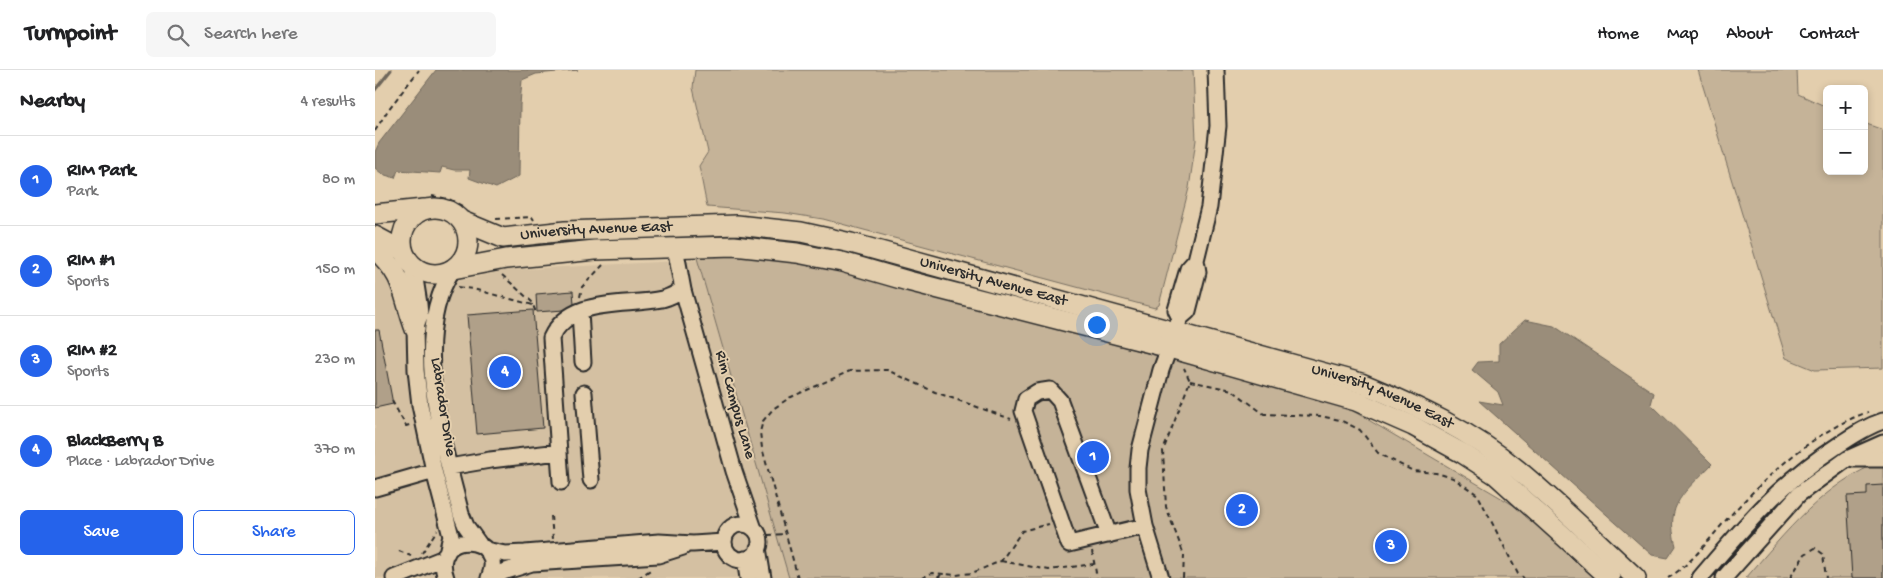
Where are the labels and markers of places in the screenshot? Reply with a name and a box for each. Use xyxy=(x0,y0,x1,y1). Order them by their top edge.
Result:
pin: 4 xyxy=(489,353,521,391)
pin: 1 xyxy=(1077,438,1109,476)
pin: 2 xyxy=(1226,491,1258,529)
pin: 3 xyxy=(1375,527,1407,565)

